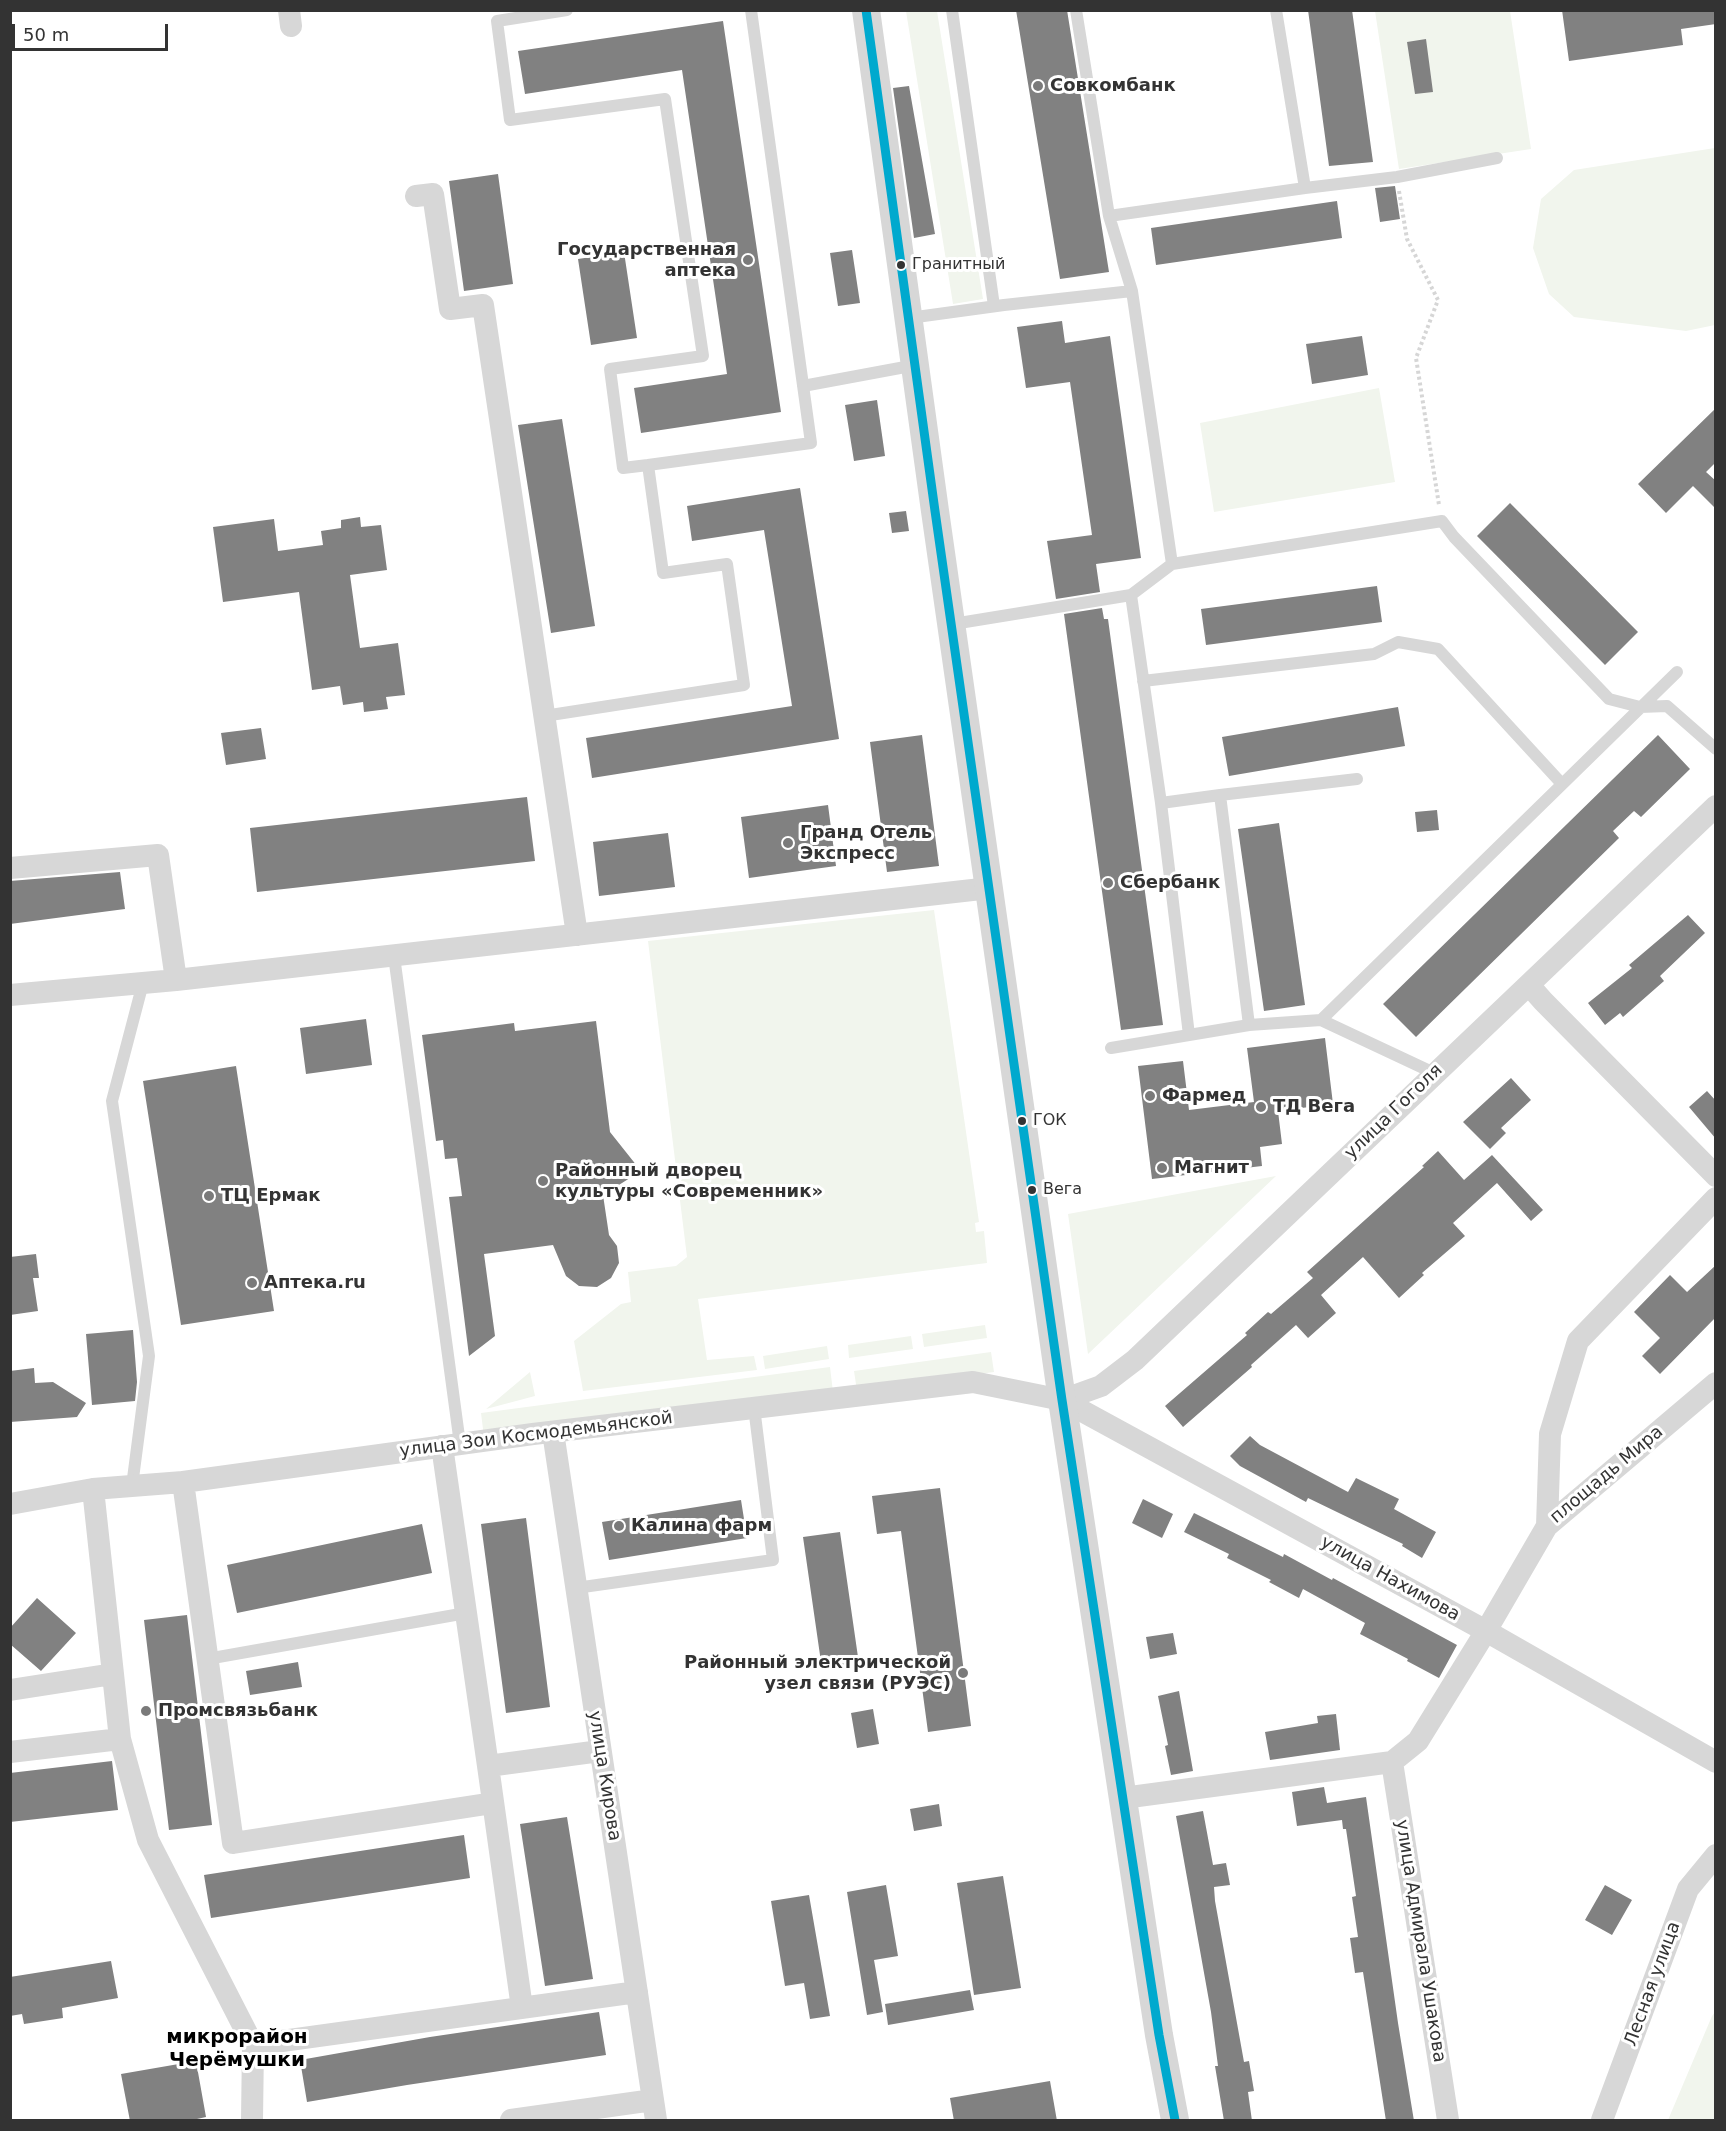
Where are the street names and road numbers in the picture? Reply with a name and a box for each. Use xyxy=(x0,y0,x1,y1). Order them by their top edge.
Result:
street label: улица Гоголя xyxy=(1341,1060,1447,1164)
street label: улица Зои Космодемьянской xyxy=(398,1408,674,1462)
street label: площадь Мира xyxy=(1546,1421,1668,1529)
street label: улица Нахимова xyxy=(1317,1532,1463,1626)
street label: улица Кирова xyxy=(583,1709,625,1843)
street label: улица Адмирала Ушакова xyxy=(1390,1818,1450,2064)
street label: Лесная улица xyxy=(1620,1919,1686,2049)

